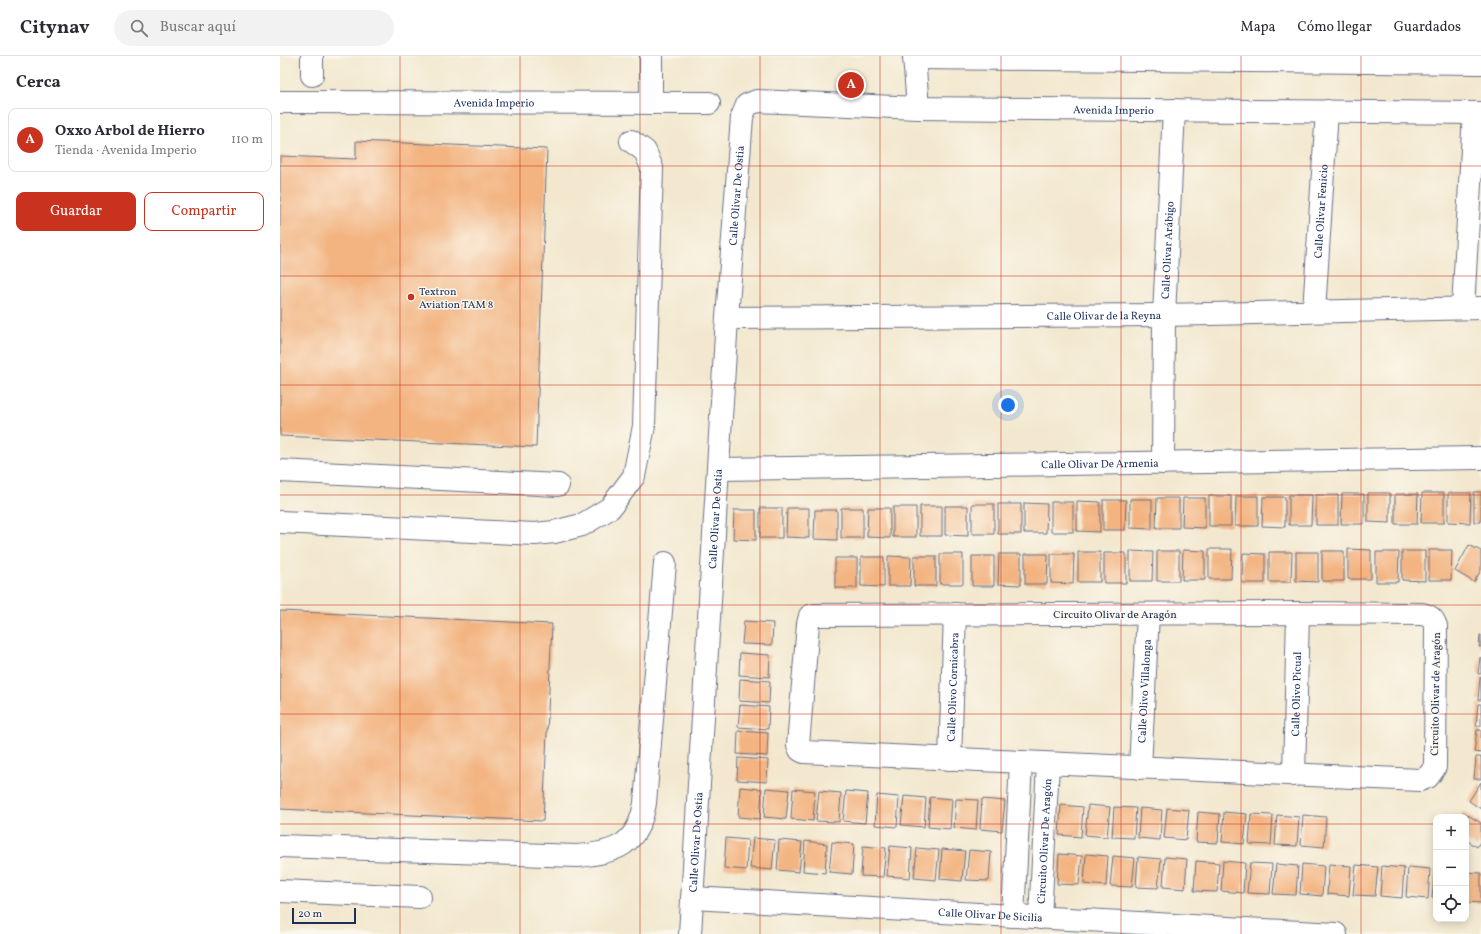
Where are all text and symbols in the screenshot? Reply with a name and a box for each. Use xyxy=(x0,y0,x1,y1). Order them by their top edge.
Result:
search box xyxy=(114,10,394,46)
text: Citynav xyxy=(20,15,90,41)
icon: search xyxy=(128,17,150,39)
text: Buscar aquí xyxy=(160,17,236,38)
text: Mapa xyxy=(1241,18,1276,37)
text: Cómo llegar xyxy=(1298,18,1372,37)
text: Guardados xyxy=(1394,18,1461,37)
pin: A xyxy=(838,70,864,100)
text: Cerca xyxy=(16,71,61,94)
street label: Avenida Imperio xyxy=(454,96,535,112)
street label: Avenida Imperio xyxy=(1073,103,1154,119)
text: Oxxo Arbol de Hierro xyxy=(55,121,205,142)
text: A xyxy=(25,131,35,149)
text: 110 m xyxy=(231,131,263,149)
text: Tienda · Avenida Imperio xyxy=(55,142,197,160)
street label: Calle Olivar De Ostia xyxy=(726,144,749,246)
street label: Calle Olivar Fenicio xyxy=(1311,164,1333,259)
button: Guardar xyxy=(16,192,136,231)
button: Compartir xyxy=(144,192,264,231)
street label: Calle Olivar Arábigo xyxy=(1159,201,1179,300)
place label: Textron Aviation TAM 8 xyxy=(419,285,494,313)
marker: Textron Aviation TAM 8 xyxy=(406,292,416,302)
street label: Calle Olivar de la Reyna xyxy=(1047,309,1162,325)
your location xyxy=(998,395,1018,415)
street label: Calle Olivar De Armenia xyxy=(1041,457,1159,473)
street label: Calle Olivar De Ostia xyxy=(706,468,727,569)
street label: Circuito Olivar de Aragón xyxy=(1053,608,1177,623)
street label: Calle Olivo Cornicabra xyxy=(945,632,963,742)
street label: Circuito Olivar de Aragón xyxy=(1428,632,1445,756)
street label: Calle Olivo Villalonga xyxy=(1135,638,1156,744)
street label: Calle Olivo Picual xyxy=(1289,652,1306,737)
street label: Circuito Olivar De Aragón xyxy=(1035,778,1056,904)
street label: Calle Olivar De Ostia xyxy=(687,791,708,893)
map controls xyxy=(1433,814,1469,922)
button: + xyxy=(1433,814,1469,850)
button: − xyxy=(1433,850,1469,886)
button: locate xyxy=(1433,886,1469,922)
scale bar xyxy=(292,906,356,925)
street label: Calle Olivar De Sicilia xyxy=(938,906,1044,927)
text: 20 m xyxy=(298,907,322,922)

